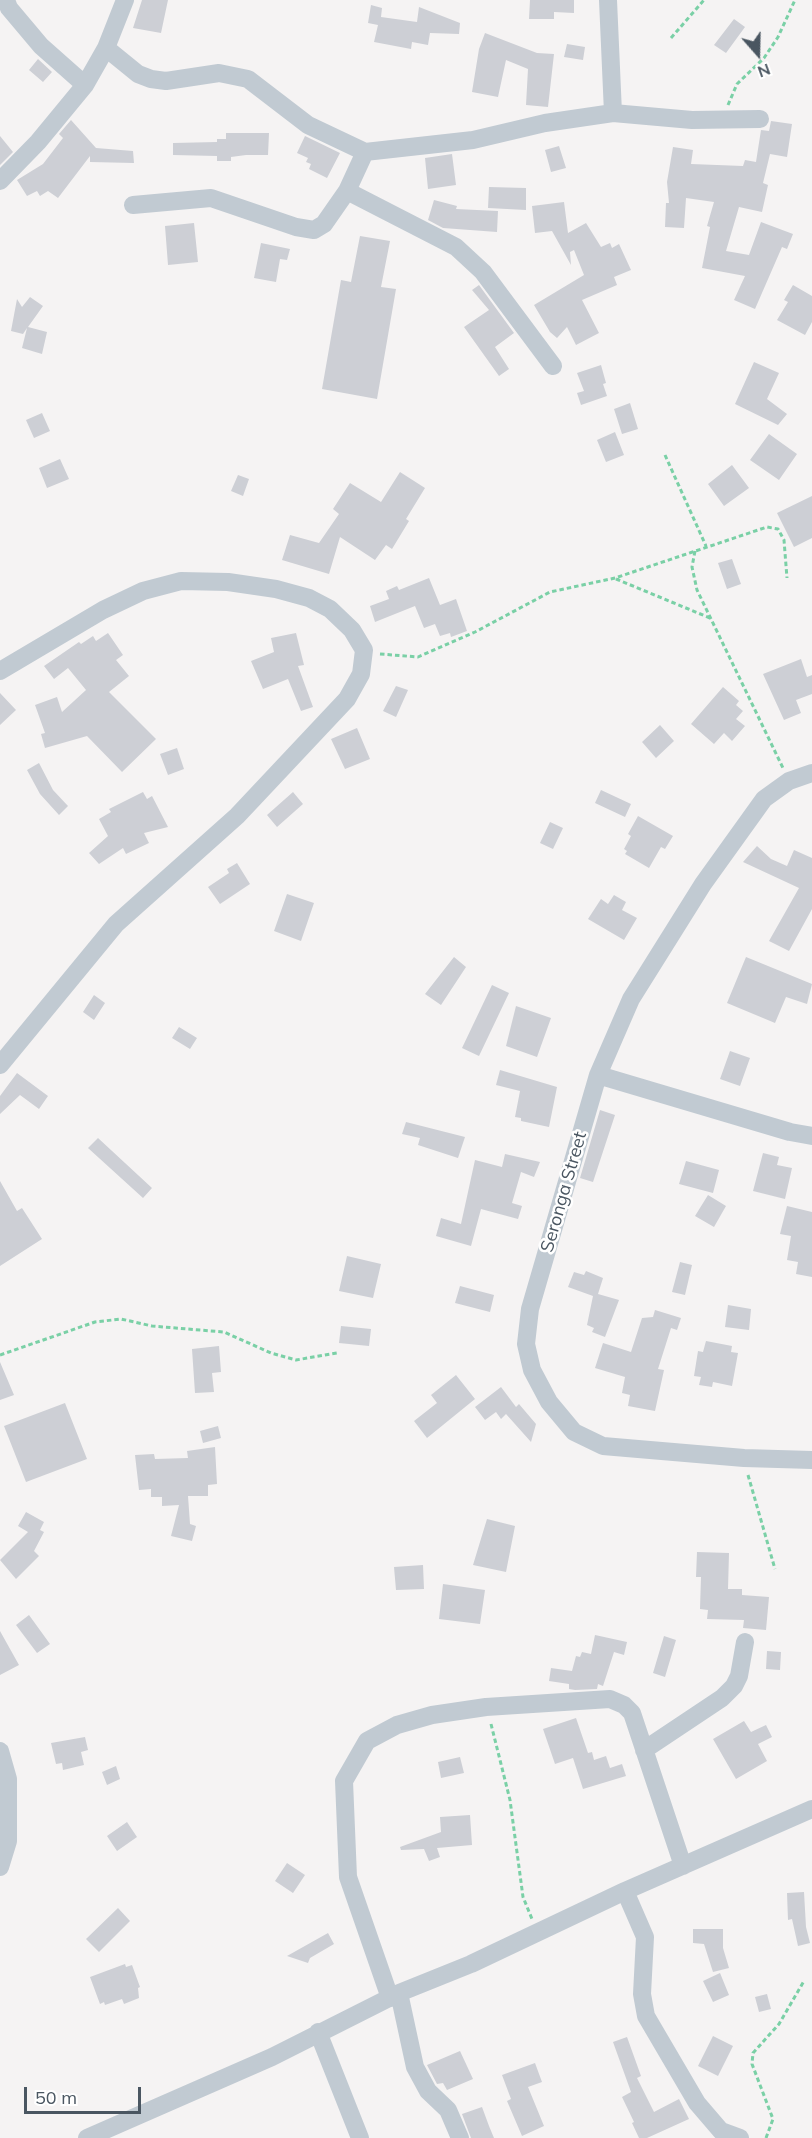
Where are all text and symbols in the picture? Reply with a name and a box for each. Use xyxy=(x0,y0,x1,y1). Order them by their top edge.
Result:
north arrow xyxy=(728,24,788,84)
text: N xyxy=(755,59,773,82)
street label: Seronga Street xyxy=(536,1129,592,1255)
scale bar xyxy=(27,2075,144,2113)
text: 50 m xyxy=(35,2086,77,2109)

